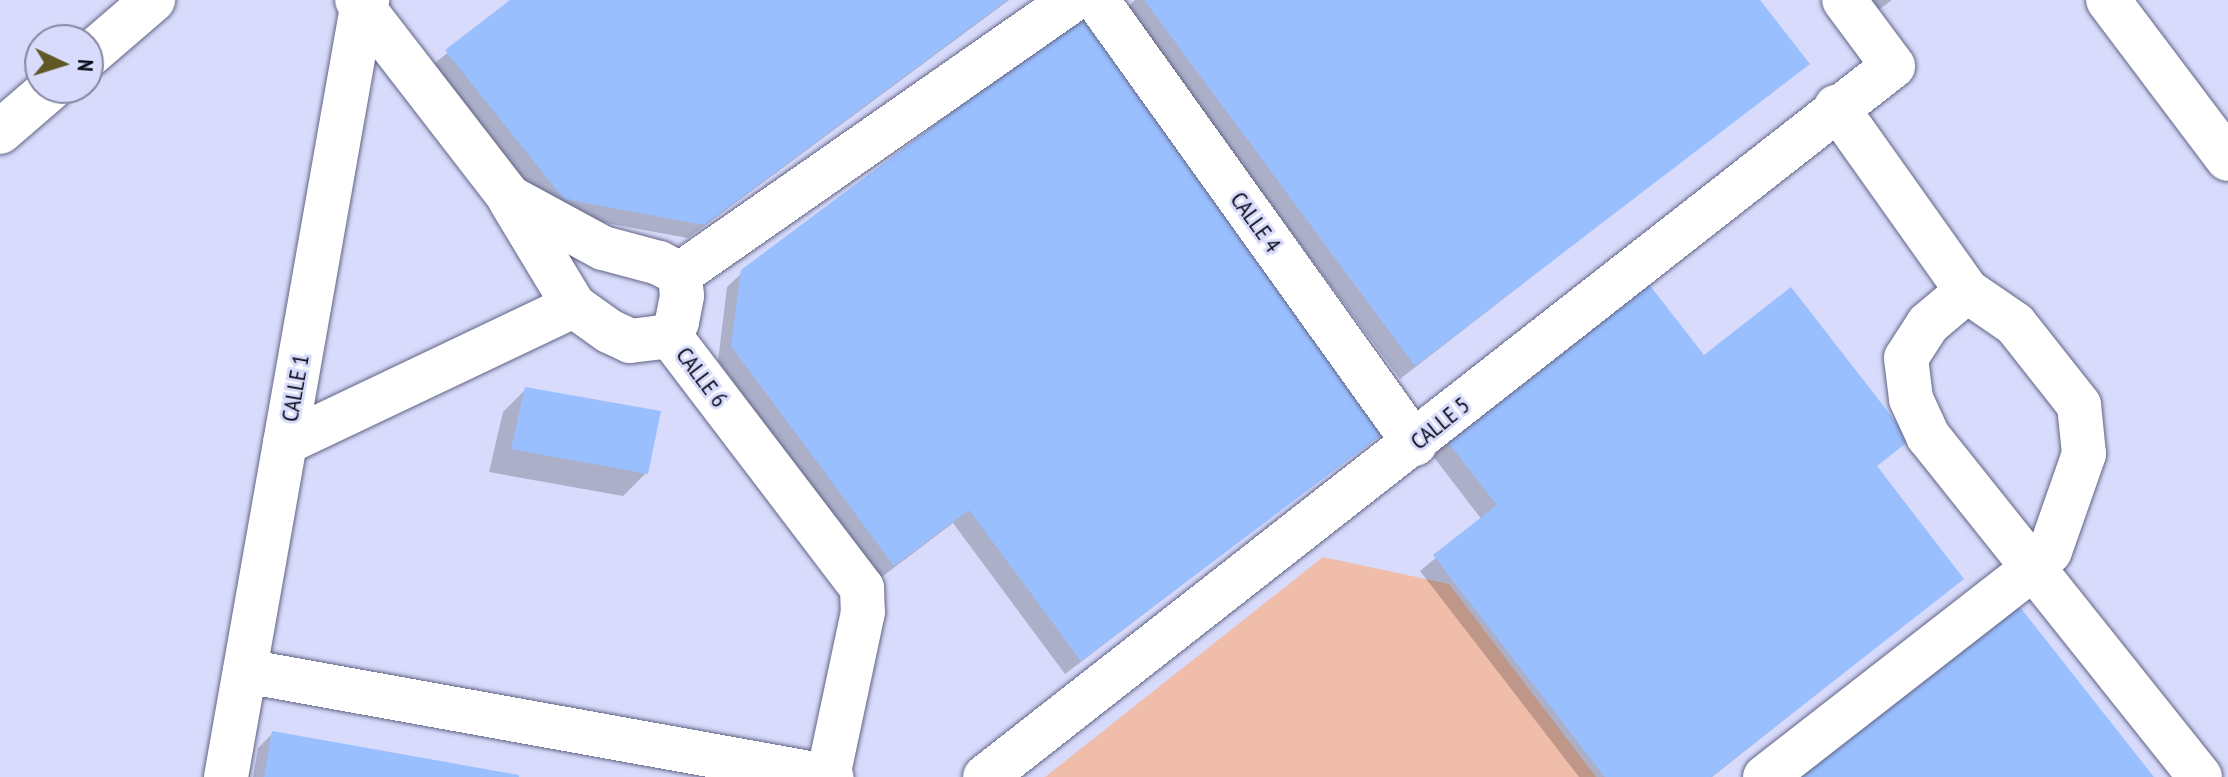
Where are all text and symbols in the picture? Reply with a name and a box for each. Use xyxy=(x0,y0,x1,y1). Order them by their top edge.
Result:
north arrow xyxy=(24,24,104,104)
text: N xyxy=(72,59,100,72)
street label: CALLE 4 xyxy=(1224,186,1288,258)
street label: CALLE 6 xyxy=(670,341,734,413)
street label: CALLE 1 xyxy=(275,352,315,424)
street label: CALLE 5 xyxy=(1405,390,1475,456)

